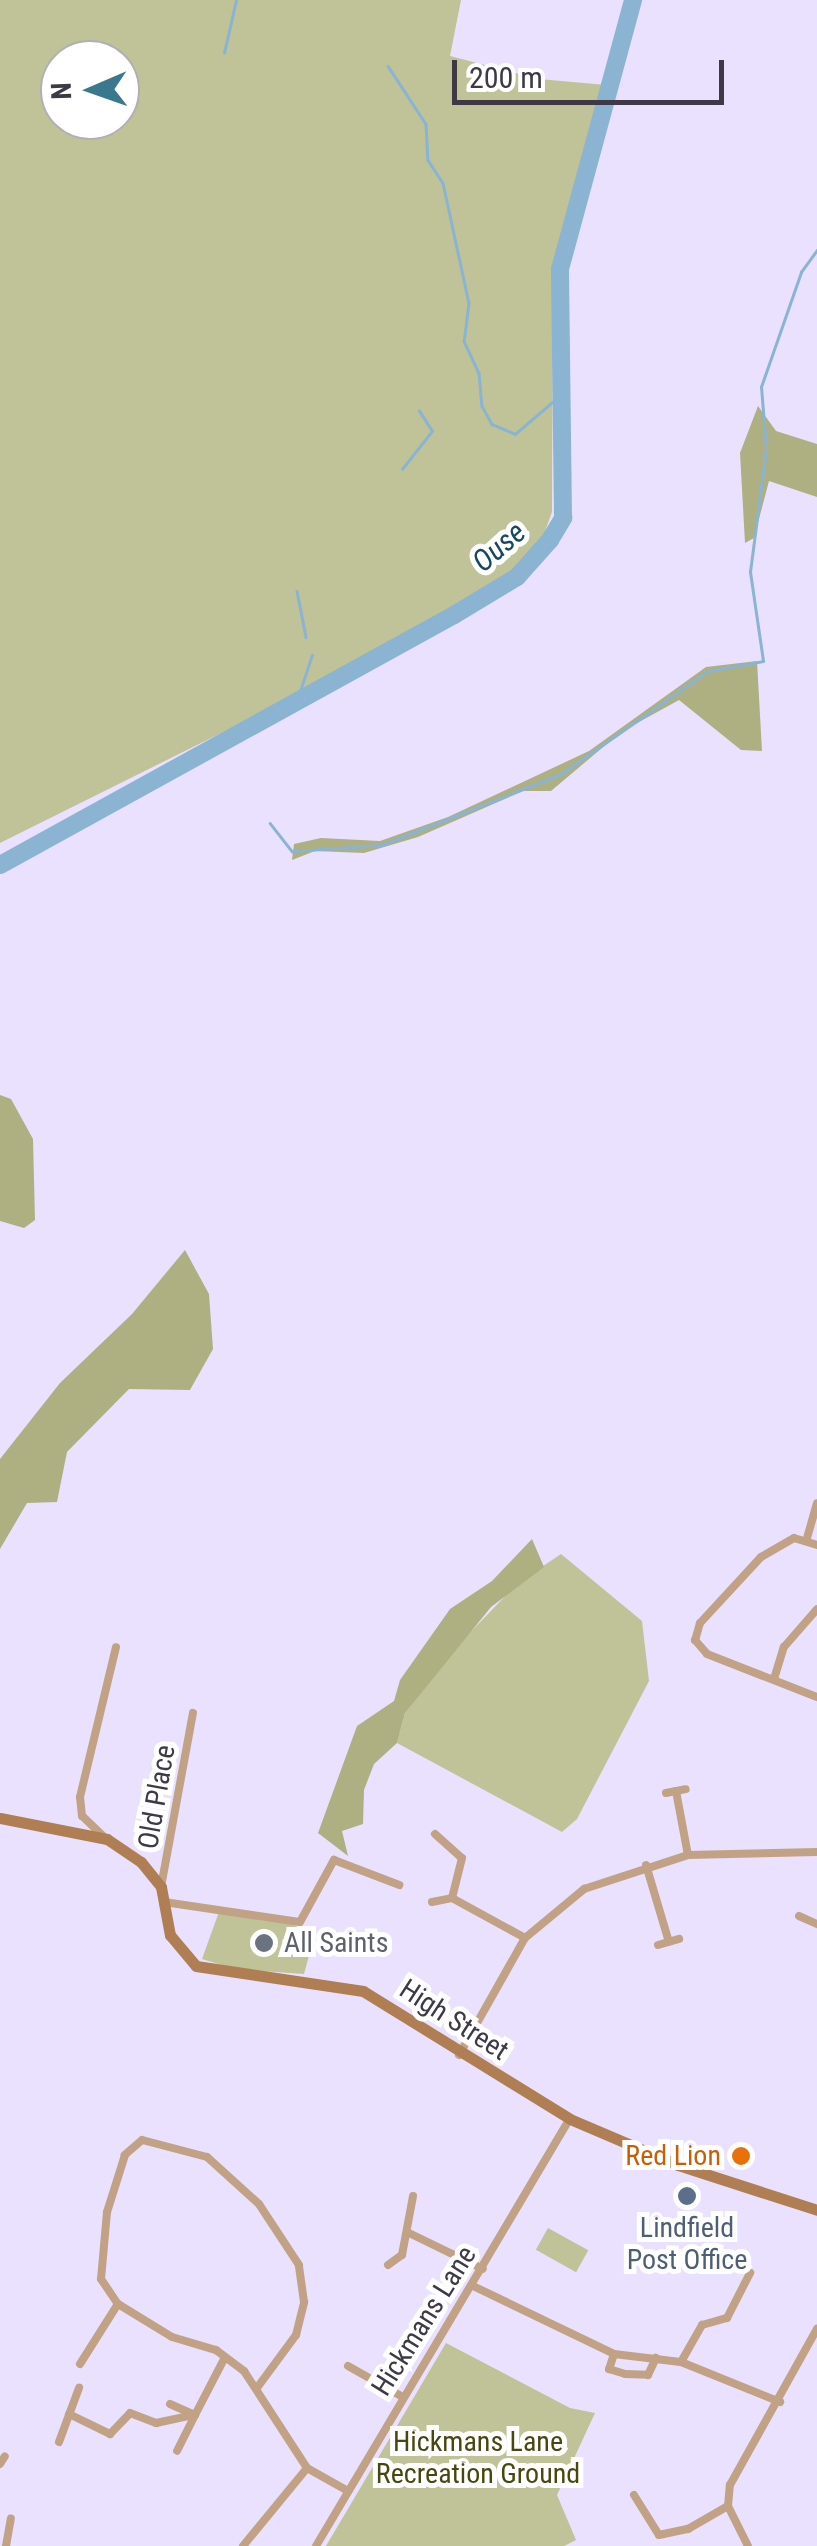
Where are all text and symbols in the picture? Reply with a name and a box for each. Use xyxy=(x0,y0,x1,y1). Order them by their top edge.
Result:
north arrow xyxy=(40,40,140,140)
scale bar xyxy=(457,40,730,102)
text: 200 m xyxy=(469,60,543,95)
text: N xyxy=(45,82,78,100)
water label: Ouse xyxy=(465,514,533,580)
street label: Old Place xyxy=(131,1742,183,1852)
place label: All Saints xyxy=(284,1926,388,1960)
marker: All Saints xyxy=(253,1932,275,1954)
street label: High Street xyxy=(393,1972,515,2068)
place label: Red Lion xyxy=(625,2139,721,2173)
marker: Red Lion xyxy=(730,2145,752,2167)
marker: Lindfield Post Office xyxy=(676,2185,698,2207)
place label: Lindfield Post Office xyxy=(627,2211,747,2277)
street label: Hickmans Lane xyxy=(365,2240,483,2402)
park label: Hickmans Lane Recreation Ground xyxy=(376,2425,580,2491)

